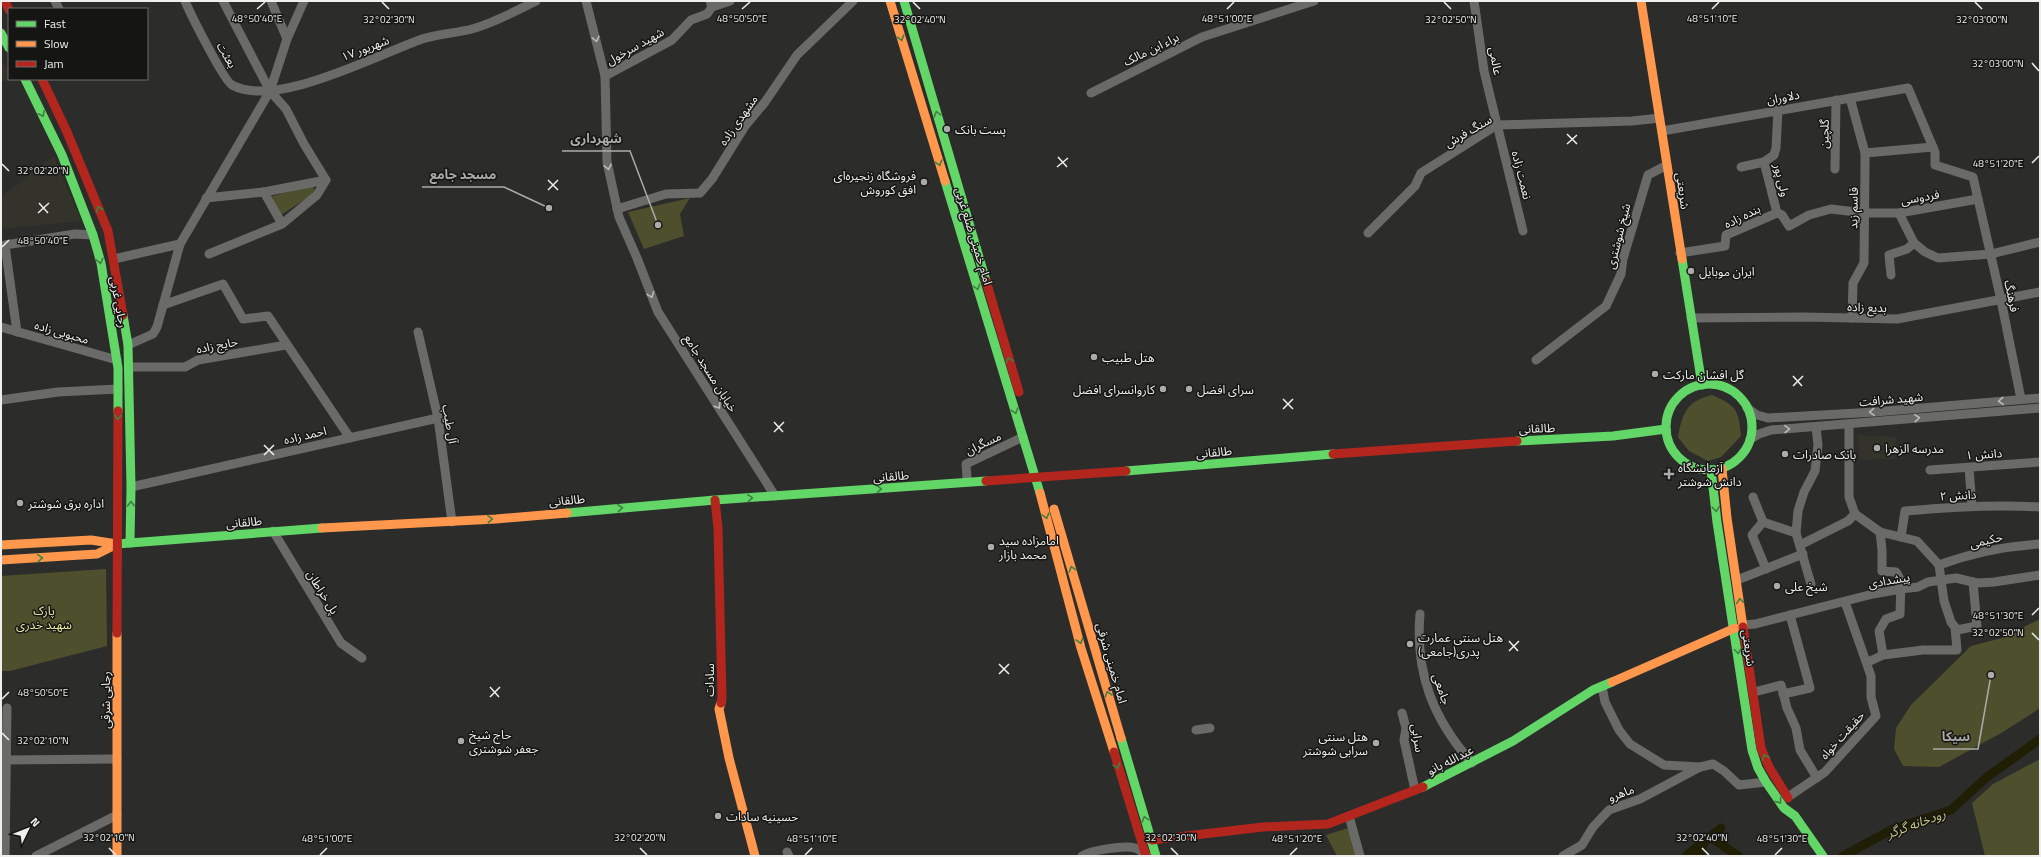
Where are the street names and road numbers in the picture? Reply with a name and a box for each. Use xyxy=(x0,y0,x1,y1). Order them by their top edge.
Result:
street label: شهید سرخول xyxy=(603,22,667,70)
street label: براء ابن مالک xyxy=(1120,27,1182,71)
street label: ۱۷ شهریور xyxy=(338,30,392,66)
street label: بعثت xyxy=(212,39,242,71)
street label: عالمی xyxy=(1484,45,1508,77)
street label: دلاوران xyxy=(1765,85,1801,109)
street label: مشهدی زاده xyxy=(714,91,762,149)
street label: سنگ فرش xyxy=(1441,110,1495,152)
street label: گلچین xyxy=(1814,118,1834,149)
street label: نعمت زاده xyxy=(1507,149,1537,201)
street label: ولی پور xyxy=(1769,161,1795,199)
street label: شریعتی xyxy=(1671,171,1695,211)
street label: فردوسی xyxy=(1899,184,1941,210)
street label: امام خمینی ضلع غربی xyxy=(950,185,998,287)
street label: قاسم زید xyxy=(1843,187,1863,229)
street label: بنده زاده xyxy=(1720,199,1764,233)
street label: شیخ شوشتری xyxy=(1601,201,1635,271)
street label: رجایی غربی xyxy=(105,275,133,329)
street label: فرهنگ xyxy=(1999,278,2025,314)
street label: بدیع زاده xyxy=(1847,297,1887,317)
street label: محبوبی زاده xyxy=(32,315,92,349)
street label: خیابان مسجد جامع xyxy=(679,330,743,416)
street label: حایج زاده xyxy=(195,332,239,358)
street label: شهید شرافت xyxy=(1858,387,1924,411)
street label: آل طیب xyxy=(437,403,463,446)
street label: طالقانی xyxy=(1519,418,1555,438)
street label: احمد زاده xyxy=(282,421,328,449)
street label: مسگران xyxy=(962,426,1004,460)
street label: طالقانی xyxy=(1195,441,1233,463)
street label: دانش ۱ xyxy=(1965,443,2003,465)
street label: طالقانی xyxy=(872,465,910,487)
street label: دانش ۲ xyxy=(1939,485,1977,505)
street label: طالقانی xyxy=(548,489,586,511)
street label: طالقانی xyxy=(225,511,263,533)
street label: حکیمی xyxy=(1968,527,2004,553)
street label: پل خراطان xyxy=(302,566,344,618)
street label: پیشدادی xyxy=(1866,567,1912,593)
street label: امام خمینی شرقی xyxy=(1091,620,1133,706)
street label: شریعتی xyxy=(1737,628,1761,668)
street label: سادات xyxy=(700,663,719,697)
street label: رجایی شرقی xyxy=(96,671,115,729)
street label: جامعی xyxy=(1428,671,1456,707)
street label: حقیقت خواه xyxy=(1815,706,1869,764)
street label: سرابی xyxy=(1407,722,1429,754)
street label: عبدالله بانو xyxy=(1423,740,1477,780)
street label: ماهرو xyxy=(1605,779,1637,807)

